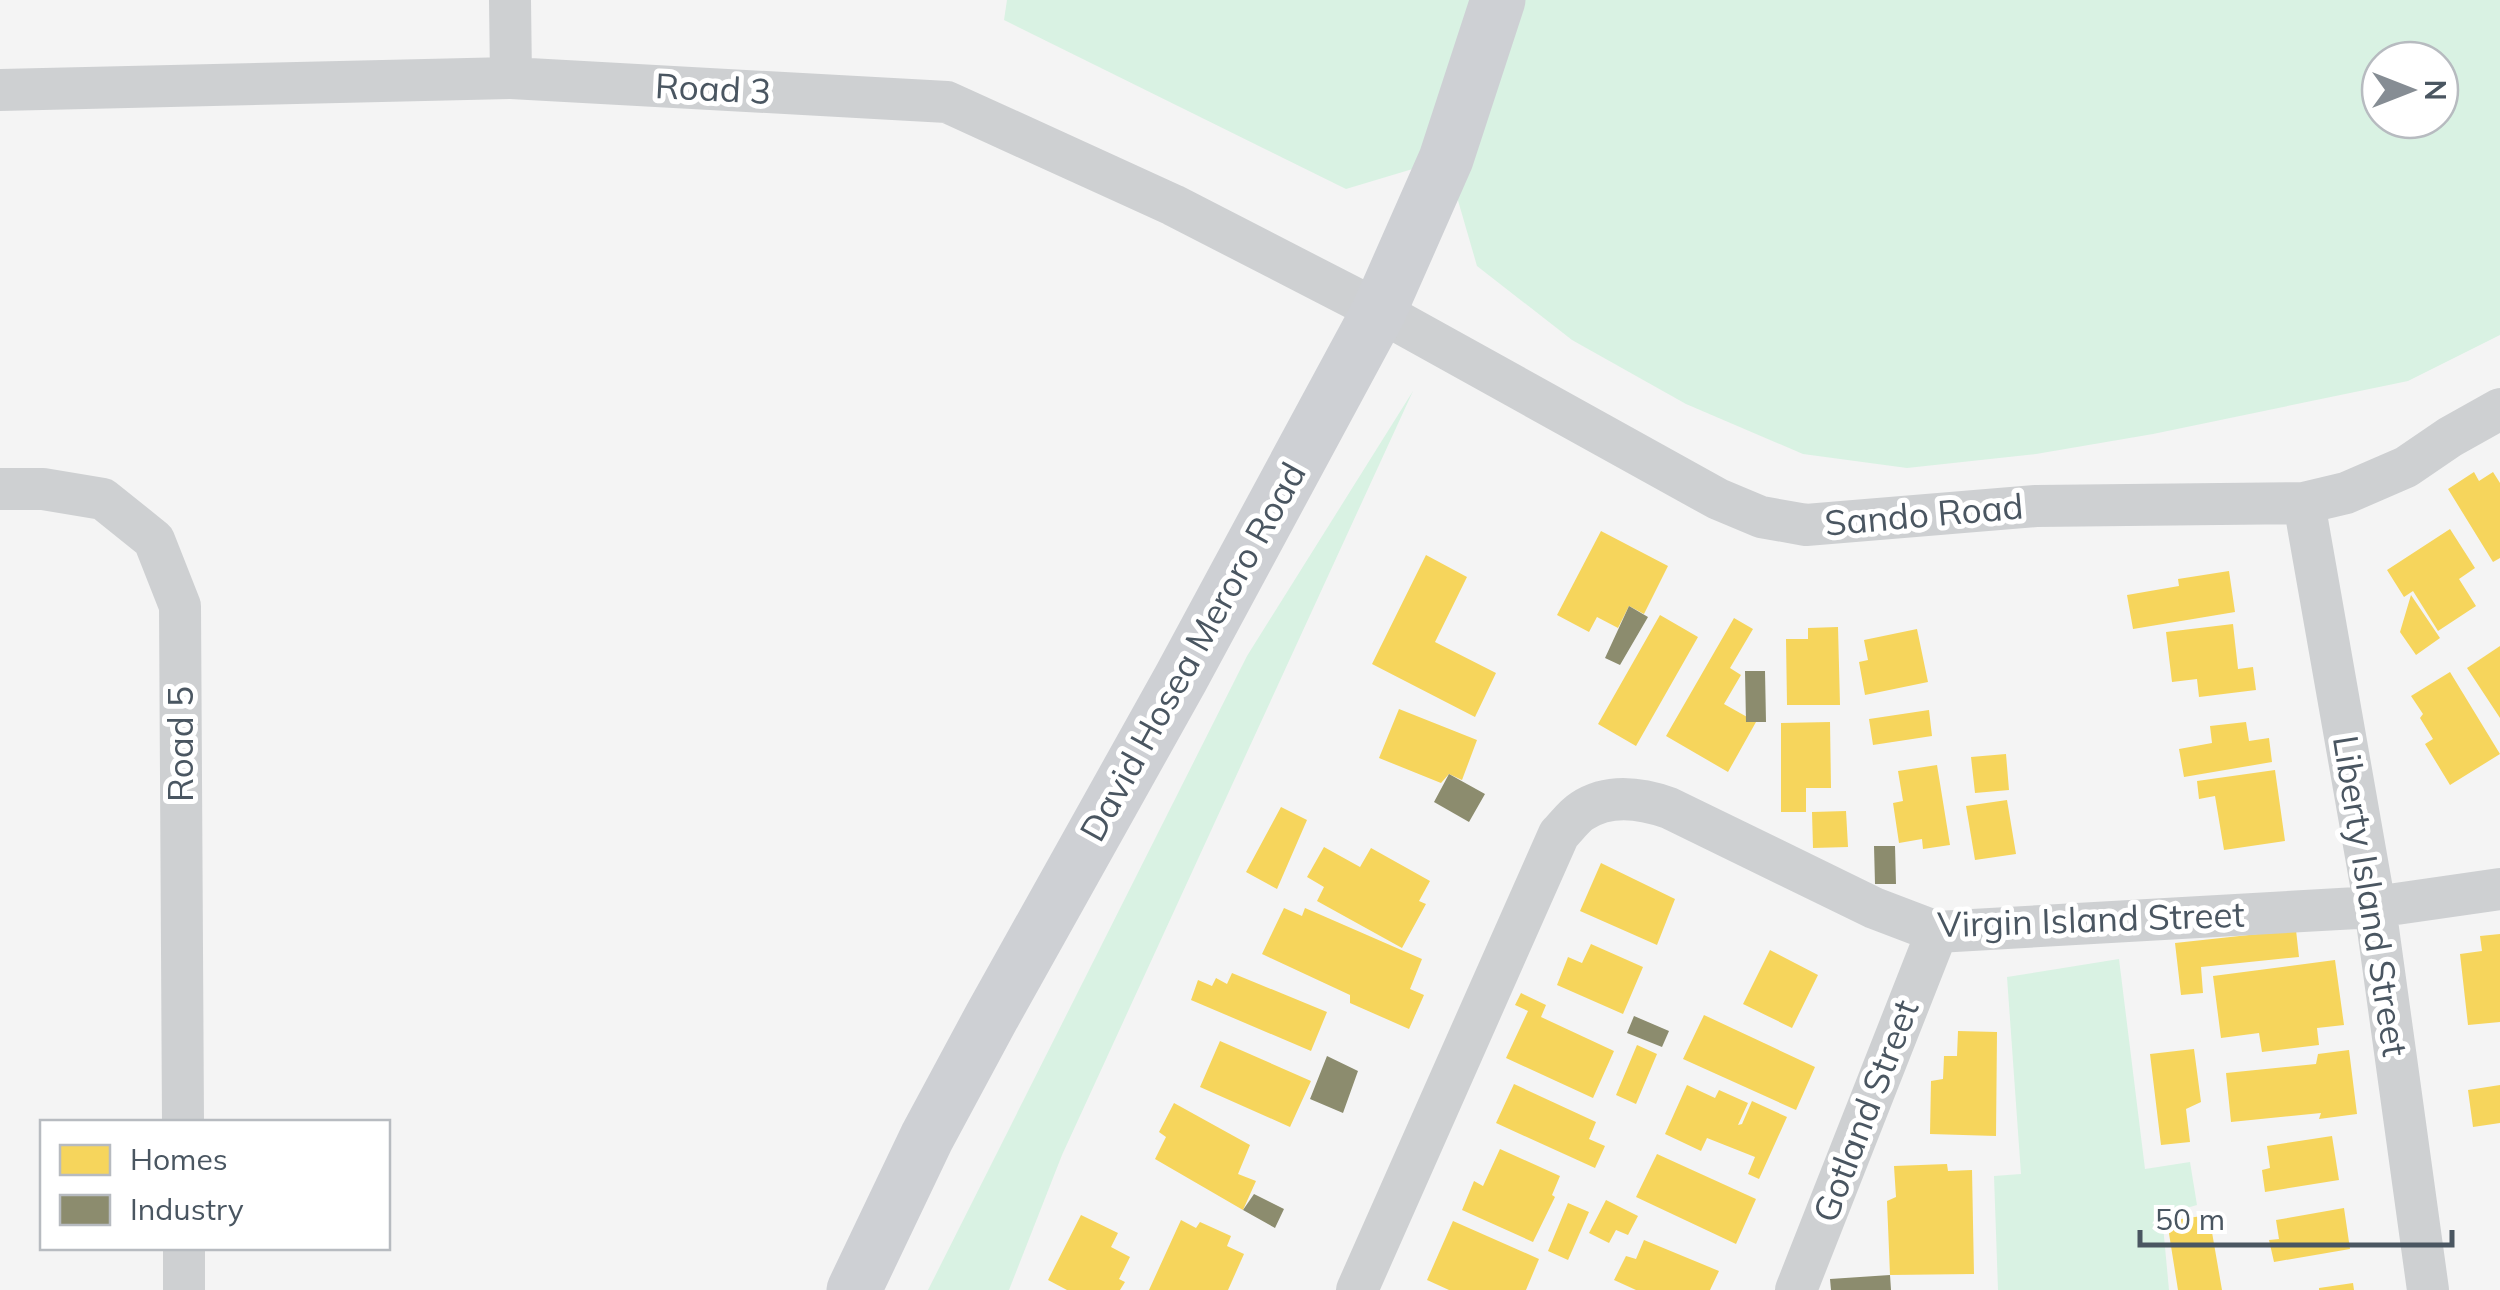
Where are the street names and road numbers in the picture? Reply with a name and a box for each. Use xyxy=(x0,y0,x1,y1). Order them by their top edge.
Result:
street label: Road 3 xyxy=(654,63,772,113)
street label: David Hosea Meroro Road xyxy=(1070,454,1315,849)
street label: Sando Road xyxy=(1823,483,2025,545)
street label: Road 5 xyxy=(158,686,202,802)
street label: Liberty Island Street xyxy=(2324,732,2418,1060)
street label: Virgin Island Street xyxy=(1937,892,2245,946)
street label: Gotland Street xyxy=(1803,993,1928,1228)

